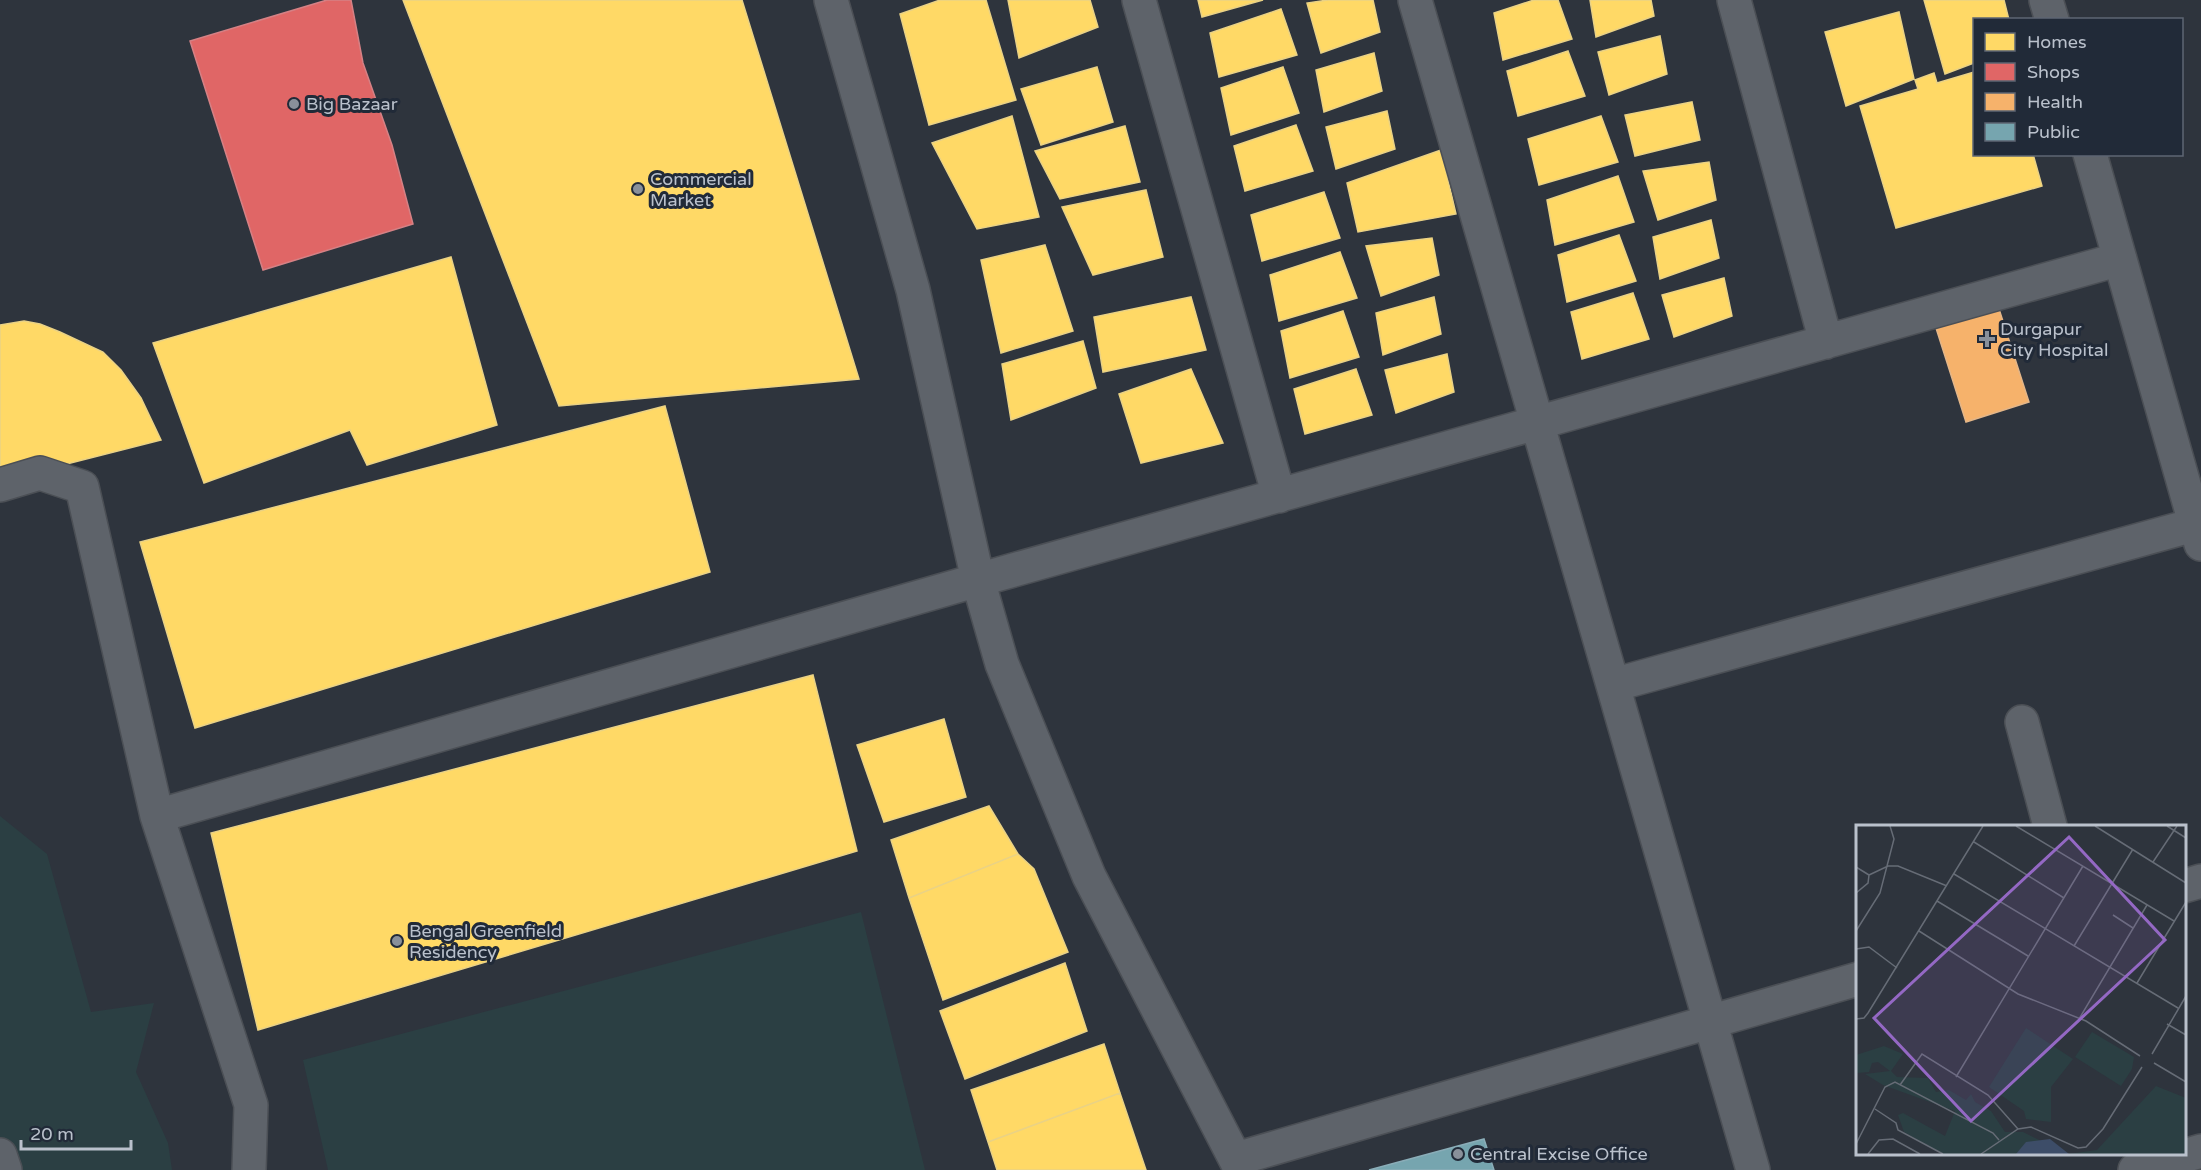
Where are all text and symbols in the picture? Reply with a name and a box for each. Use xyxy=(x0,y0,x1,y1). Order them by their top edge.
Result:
legend xyxy=(1973,18,2183,156)
text: Homes xyxy=(2027,31,2087,53)
text: Shops xyxy=(2027,61,2080,83)
text: Health xyxy=(2027,91,2083,113)
place label: Big Bazaar xyxy=(306,93,398,115)
marker: Big Bazaar xyxy=(287,97,301,111)
text: Public xyxy=(2027,121,2080,143)
place label: Commercial Market xyxy=(650,168,752,211)
marker: Commercial Market xyxy=(631,182,645,196)
place label: Durgapur City Hospital xyxy=(2000,318,2108,361)
marker: Durgapur City Hospital xyxy=(1978,330,1996,348)
inset map xyxy=(1856,825,2186,1155)
place label: Bengal Greenfield Residency xyxy=(409,920,562,963)
marker: Bengal Greenfield Residency xyxy=(390,934,404,948)
scale bar xyxy=(21,1113,130,1151)
text: 20 m xyxy=(30,1123,74,1145)
place label: Central Excise Office xyxy=(1470,1143,1648,1165)
marker: Central Excise Office xyxy=(1451,1147,1465,1161)

